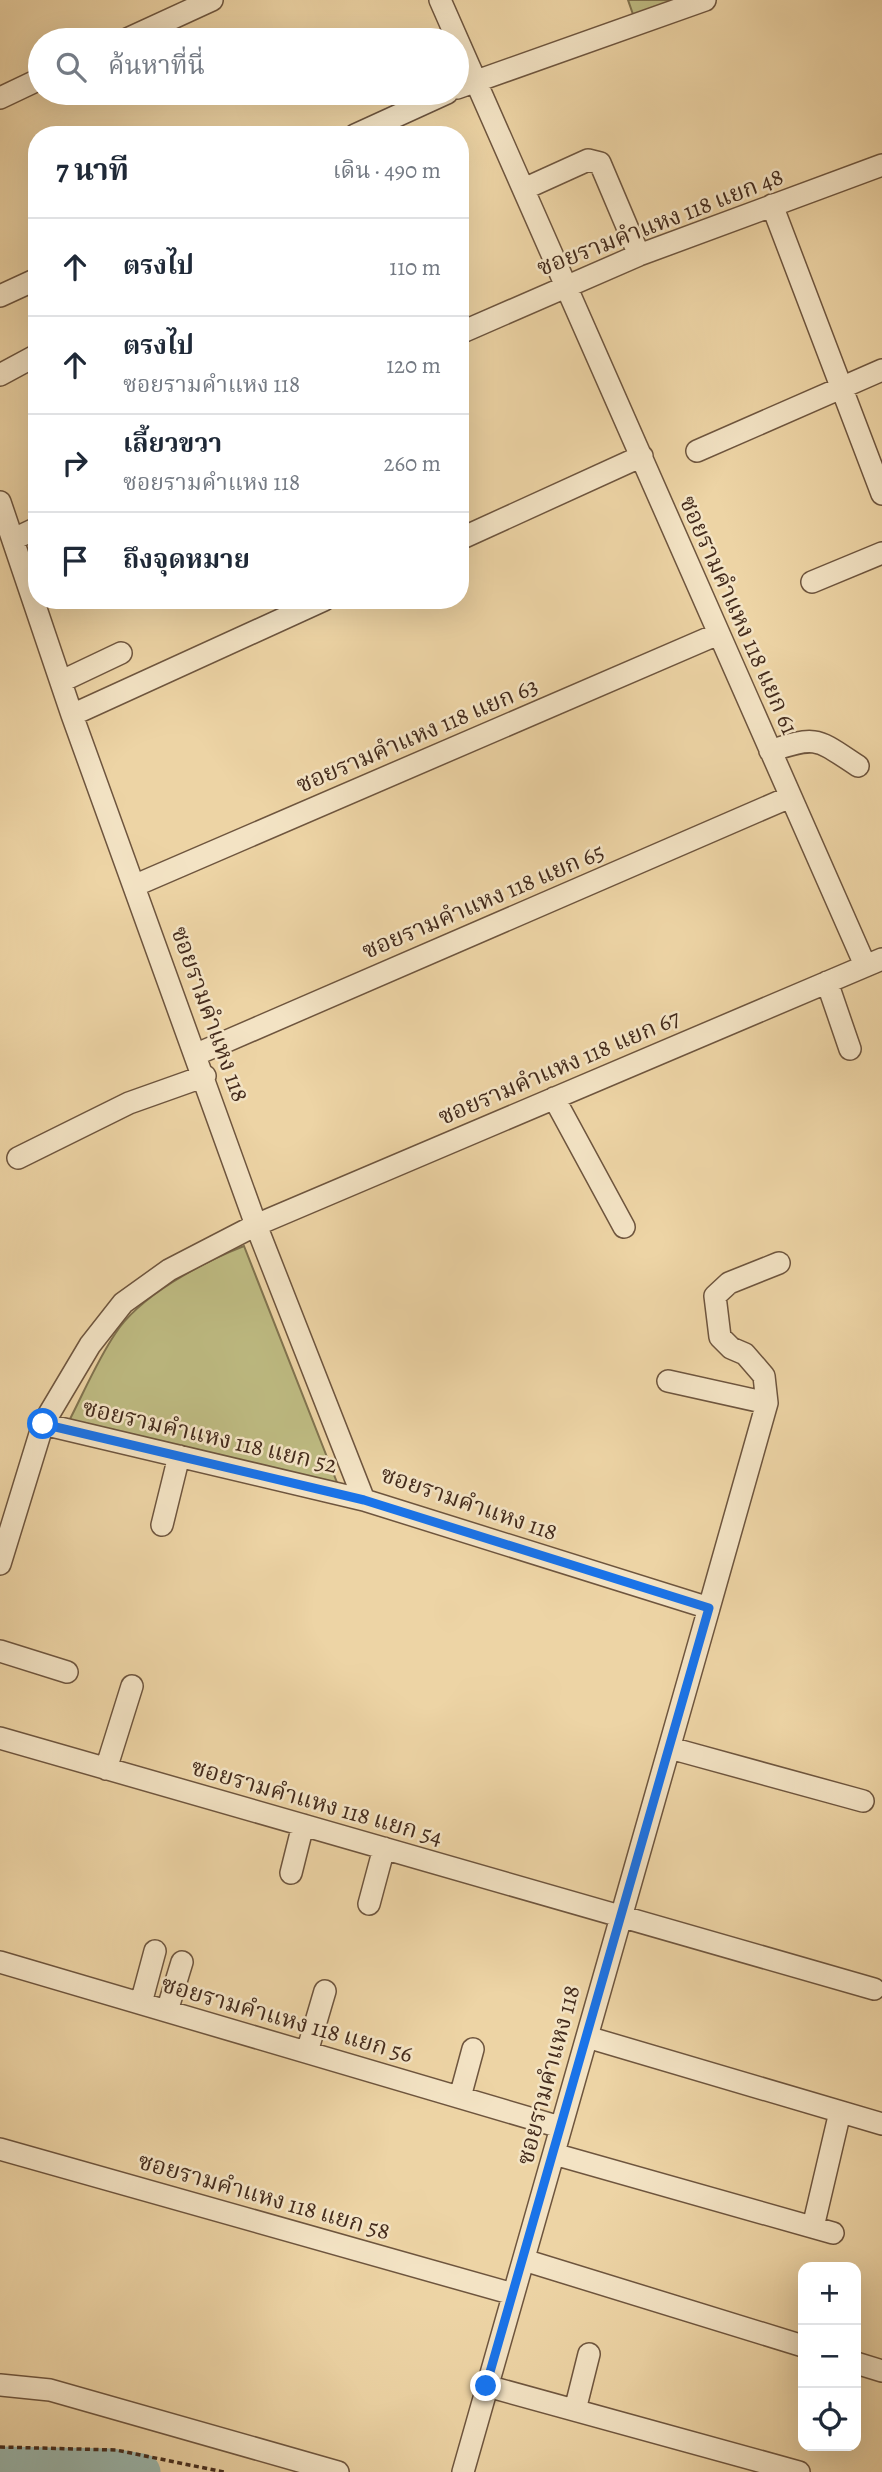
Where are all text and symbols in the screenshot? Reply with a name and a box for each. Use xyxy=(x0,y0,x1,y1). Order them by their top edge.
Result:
search box xyxy=(28,28,469,105)
icon: search xyxy=(52,48,90,86)
text: ค้นหาที่นี่ xyxy=(108,48,205,83)
text: 7 นาที xyxy=(56,150,129,190)
text: เดิน · 490 m xyxy=(333,155,441,186)
street label: ซอยรามคำแหง 118 แยก 48 xyxy=(532,160,788,284)
icon: ahead xyxy=(56,248,94,286)
text: ตรงไป xyxy=(123,248,194,283)
text: 110 m xyxy=(389,252,441,283)
text: ตรงไป xyxy=(123,328,194,363)
icon: ahead xyxy=(56,346,94,384)
text: 120 m xyxy=(386,350,441,381)
text: ซอยรามคำแหง 118 xyxy=(123,369,300,400)
text: เลี้ยวขวา xyxy=(123,426,222,461)
icon: right xyxy=(56,444,94,482)
text: 260 m xyxy=(383,448,441,479)
text: ซอยรามคำแหง 118 xyxy=(123,467,300,498)
street label: ซอยรามคำแหง 118 แยก 61 xyxy=(672,491,806,739)
icon: arrive xyxy=(56,542,94,580)
text: ถึงจุดหมาย xyxy=(123,542,250,577)
street label: ซอยรามคำแหง 118 แยก 63 xyxy=(291,669,543,801)
street label: ซอยรามคำแหง 118 แยก 65 xyxy=(357,835,609,967)
street label: ซอยรามคำแหง 118 xyxy=(163,922,257,1106)
street label: ซอยรามคำแหง 118 แยก 67 xyxy=(433,1001,686,1133)
street label: ซอยรามคำแหง 118 แยก 52 xyxy=(79,1391,341,1481)
route start xyxy=(27,1408,58,1439)
street label: ซอยรามคำแหง 118 xyxy=(376,1458,562,1548)
street label: ซอยรามคำแหง 118 แยก 54 xyxy=(188,1751,447,1853)
street label: ซอยรามคำแหง 118 แยก 56 xyxy=(157,1968,417,2070)
street label: ซอยรามคำแหง 118 xyxy=(509,1982,587,2168)
street label: ซอยรามคำแหง 118 แยก 58 xyxy=(134,2145,394,2247)
map controls xyxy=(798,2262,861,2451)
button: + xyxy=(798,2262,861,2325)
button: − xyxy=(798,2325,861,2388)
route end xyxy=(470,2370,501,2401)
button: locate xyxy=(798,2388,861,2451)

